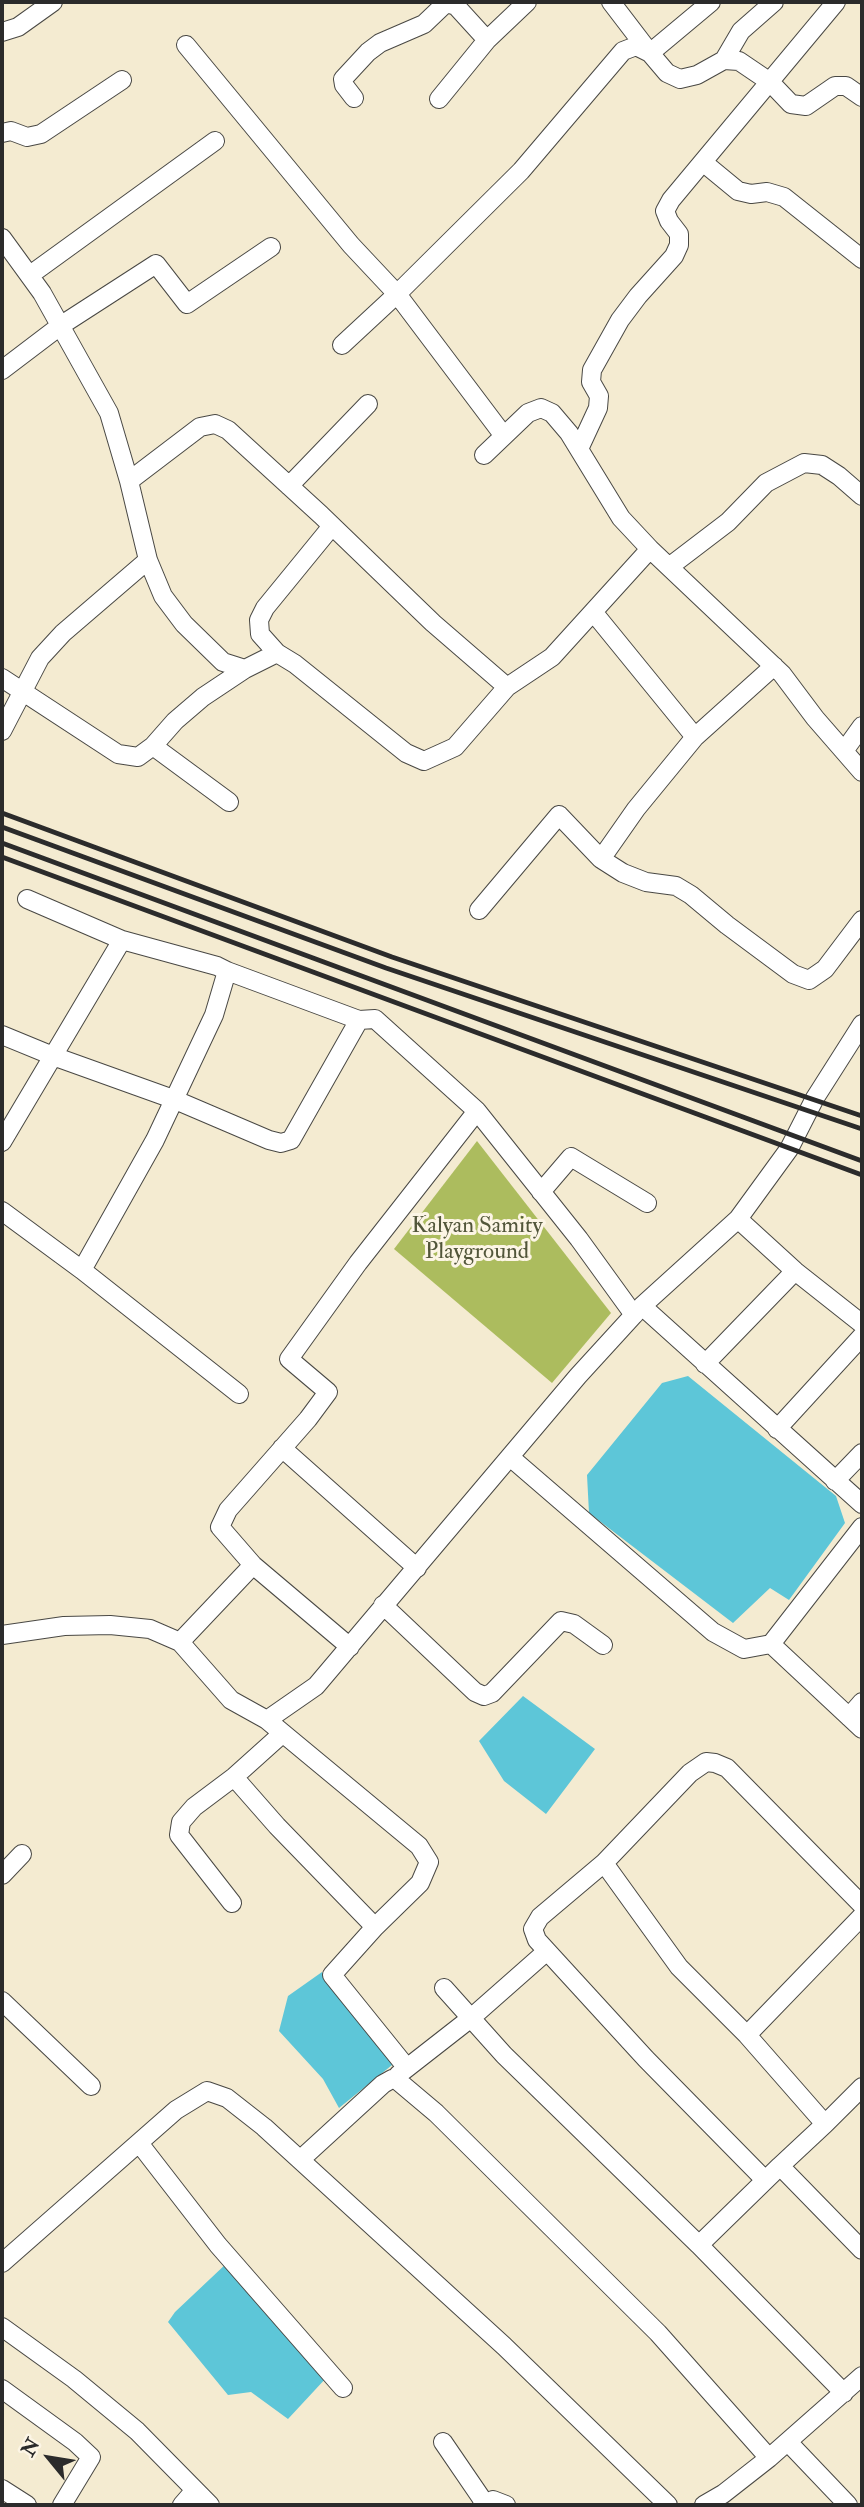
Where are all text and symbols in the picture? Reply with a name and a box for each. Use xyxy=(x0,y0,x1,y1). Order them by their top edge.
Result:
park label: Kalyan Samity Playground xyxy=(411,1213,543,1267)
north arrow xyxy=(14,2423,84,2493)
text: N xyxy=(16,2434,45,2461)

